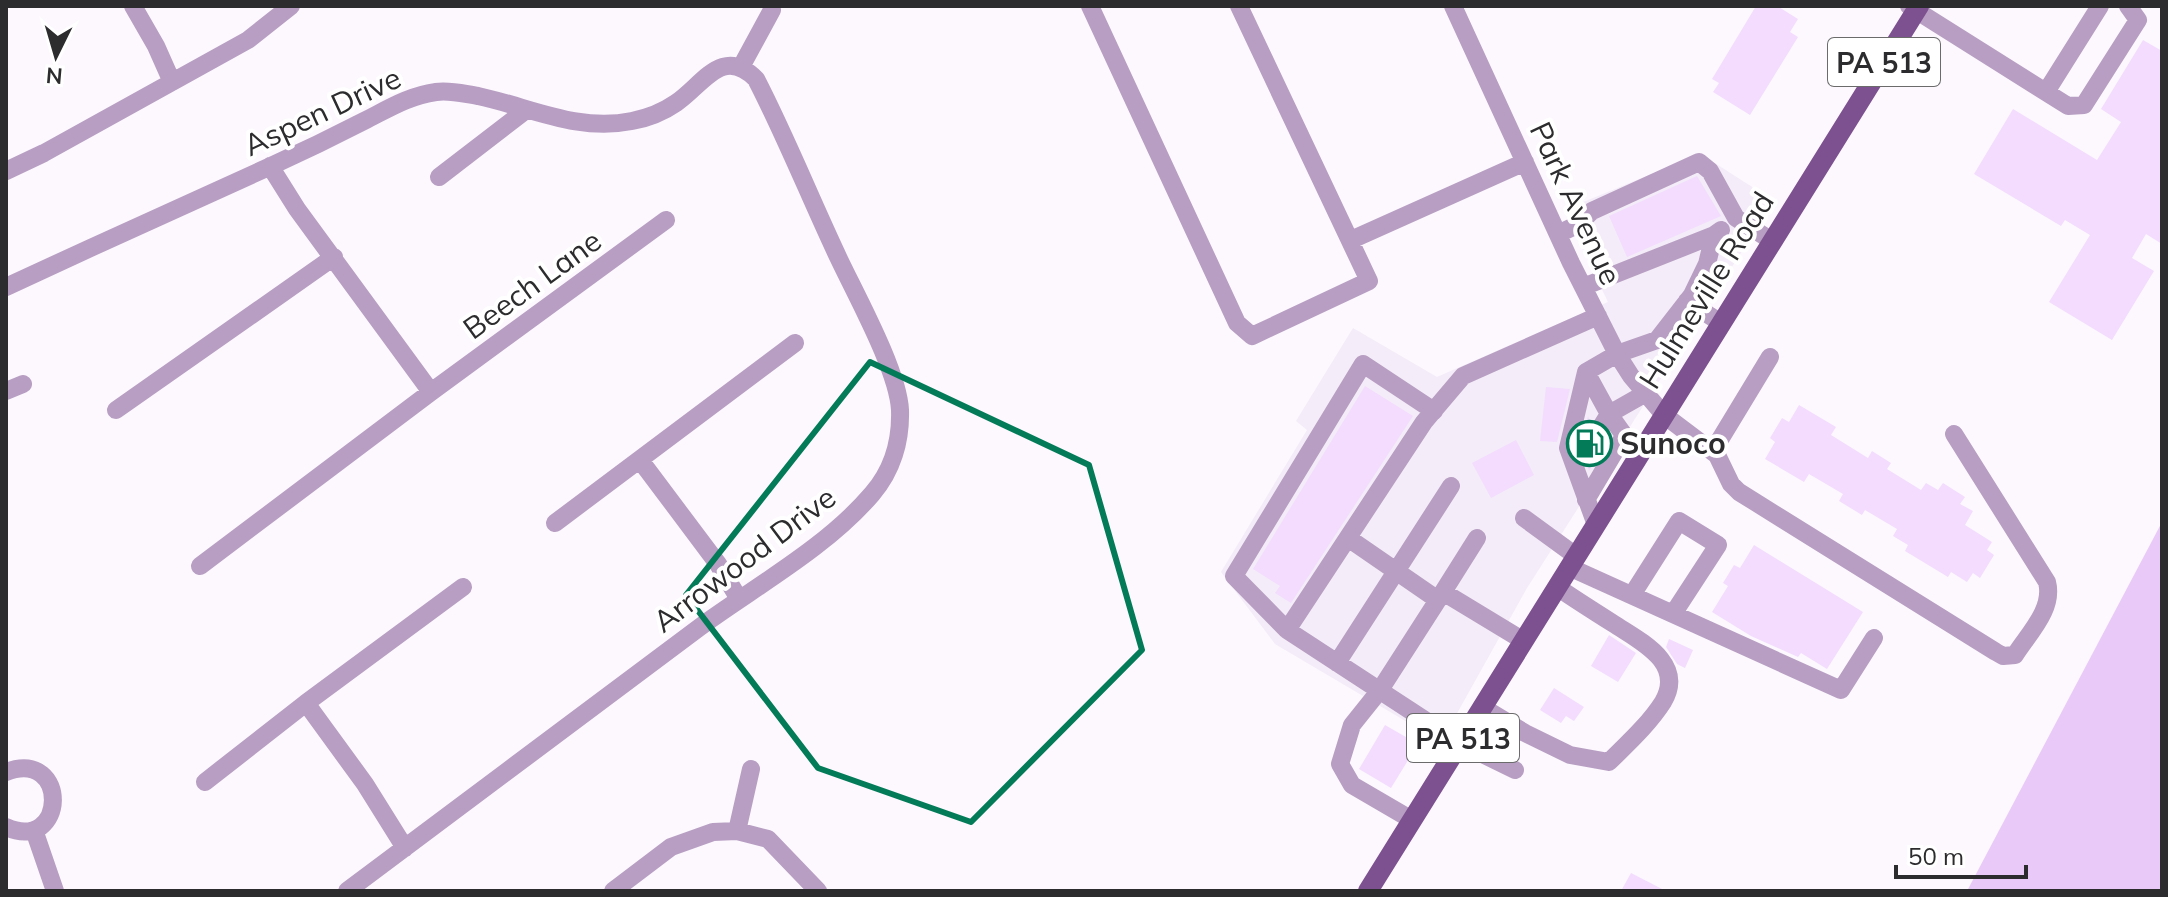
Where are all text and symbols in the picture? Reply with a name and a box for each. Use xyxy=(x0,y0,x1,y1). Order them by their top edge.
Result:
north arrow xyxy=(16,16,96,96)
road number: PA 513 xyxy=(1828,38,1940,86)
street label: Aspen Drive xyxy=(237,58,407,164)
text: N xyxy=(45,61,64,91)
street label: Park Avenue xyxy=(1522,115,1630,291)
street label: Hulmeville Road xyxy=(1630,185,1782,395)
street label: Beech Lane xyxy=(455,221,609,347)
fuel station icon: Sunoco xyxy=(1565,419,1613,467)
place label: Sunoco xyxy=(1620,424,1726,462)
street label: Arrowood Drive xyxy=(645,478,843,640)
road number: PA 513 xyxy=(1407,714,1519,762)
scale bar xyxy=(1896,829,2026,879)
text: 50 m xyxy=(1908,841,1964,871)

